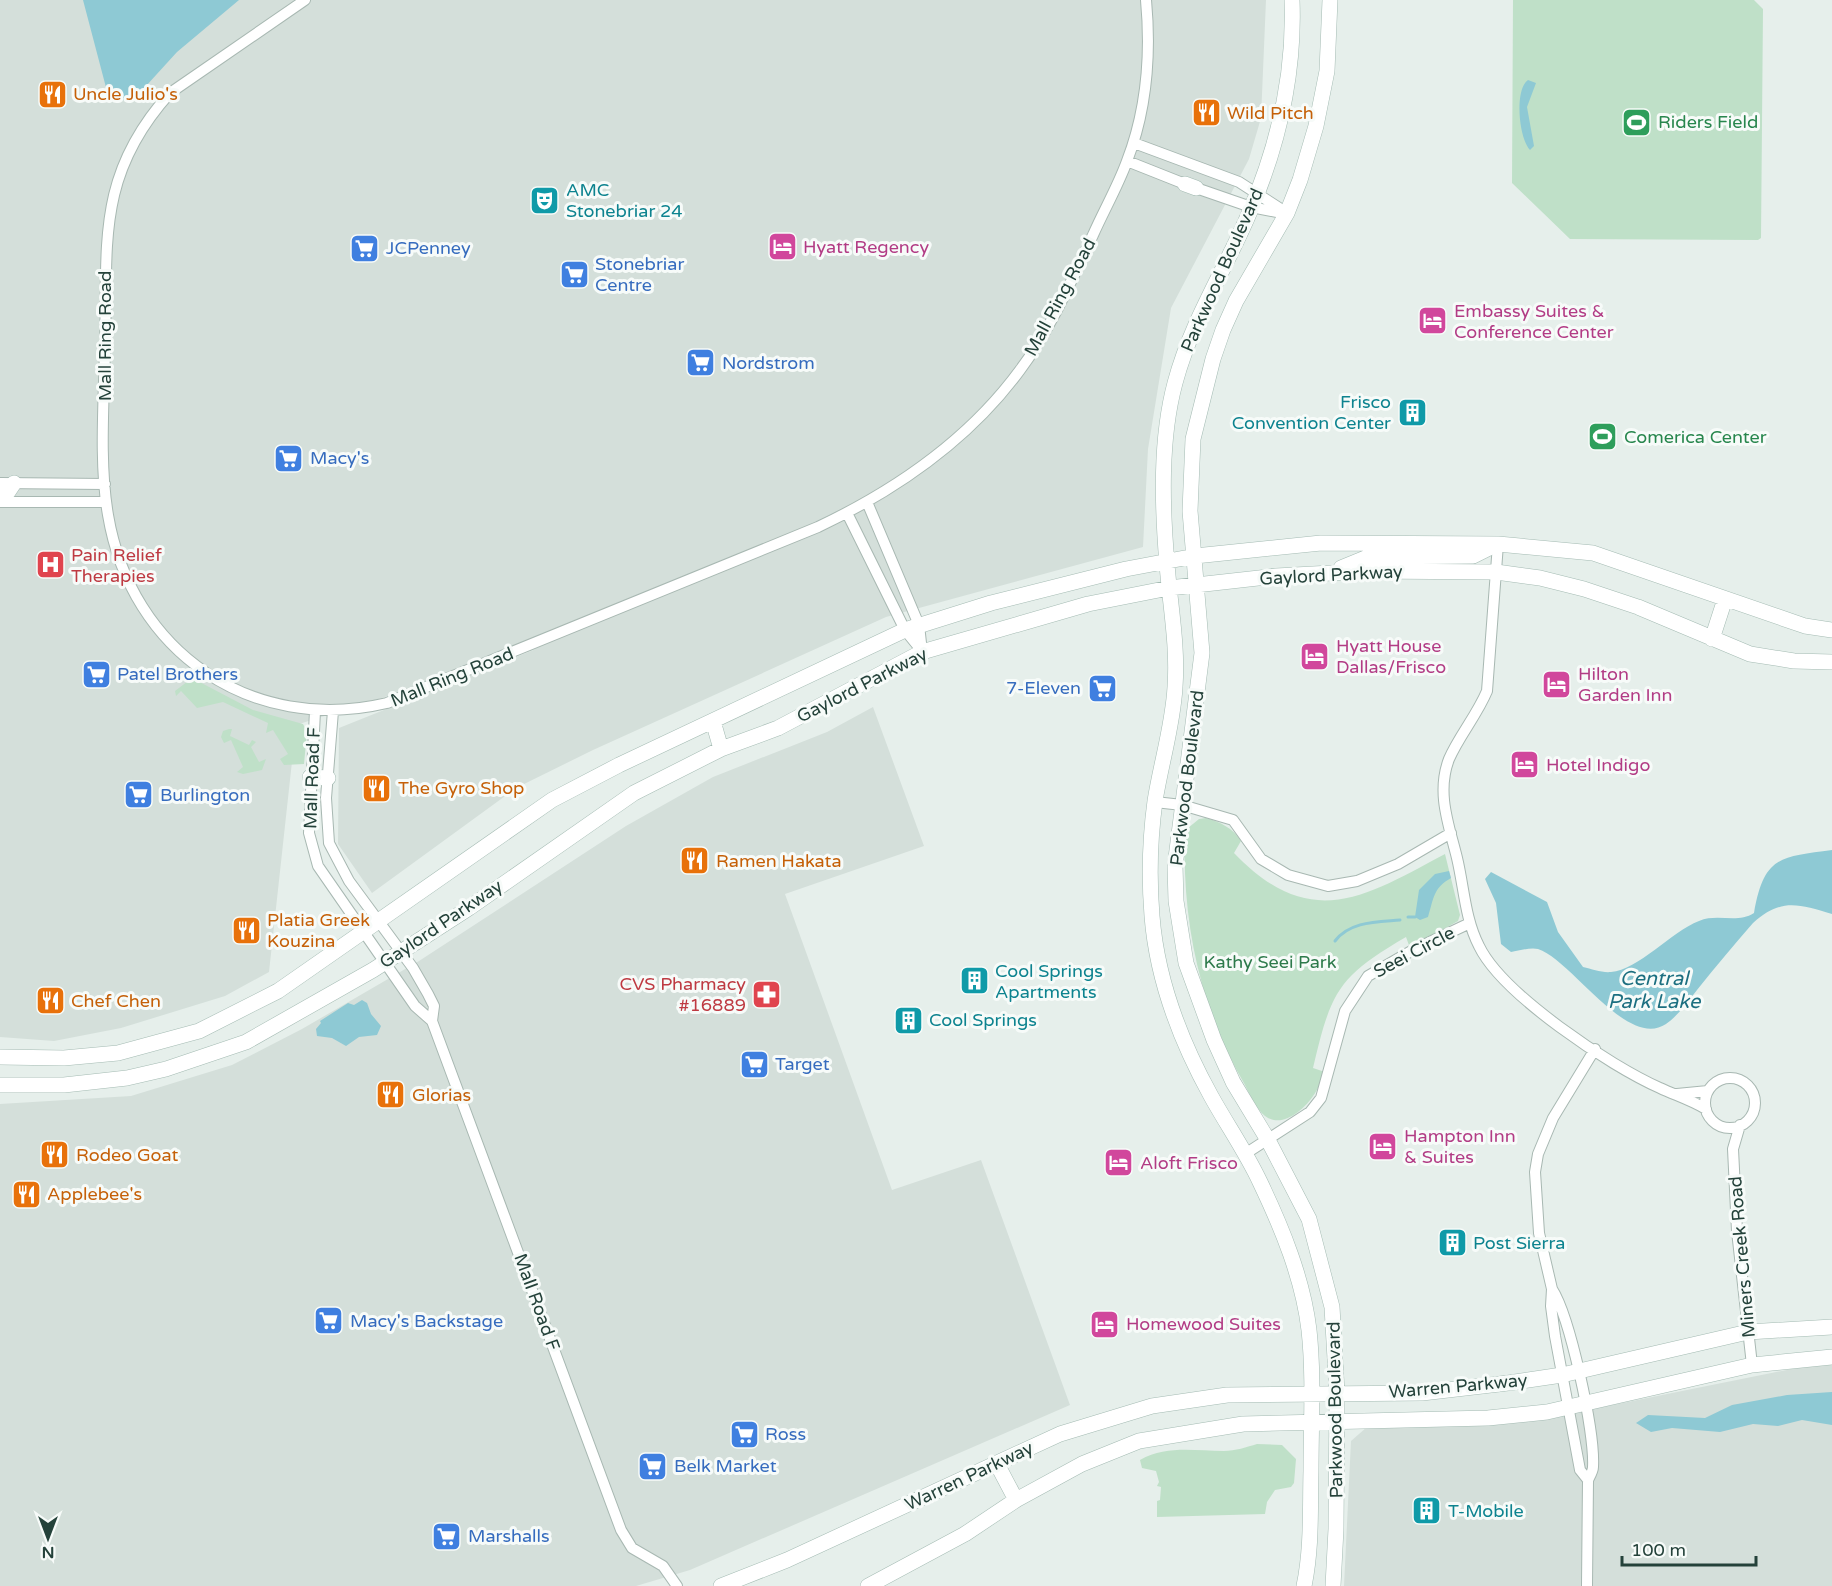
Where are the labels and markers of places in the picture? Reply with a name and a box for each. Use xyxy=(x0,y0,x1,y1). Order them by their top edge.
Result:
restaurant icon: Uncle Julio's xyxy=(36,78,68,110)
place label: Uncle Julio's xyxy=(73,83,178,105)
restaurant icon: Wild Pitch xyxy=(1190,97,1222,129)
place label: Wild Pitch xyxy=(1227,102,1314,124)
sports icon: Riders Field xyxy=(1621,106,1653,138)
place label: Riders Field xyxy=(1658,111,1758,133)
place label: AMC Stonebriar 24 xyxy=(566,179,683,222)
theatre icon: AMC Stonebriar 24 xyxy=(529,184,561,216)
hotel icon: Hyatt Regency xyxy=(766,231,798,263)
supermarket icon: JCPenney xyxy=(349,232,381,264)
place label: Hyatt Regency xyxy=(803,236,929,258)
place label: JCPenney xyxy=(386,237,471,259)
place label: Stonebriar Centre xyxy=(595,253,684,296)
supermarket icon: Stonebriar Centre xyxy=(558,258,590,290)
place label: Embassy Suites & Conference Center xyxy=(1454,300,1614,343)
hotel icon: Embassy Suites & Conference Center xyxy=(1417,305,1449,337)
supermarket icon: Nordstrom xyxy=(685,347,717,379)
place label: Nordstrom xyxy=(722,352,815,374)
place label: Frisco Convention Center xyxy=(1232,391,1391,434)
building icon: Frisco Convention Center xyxy=(1396,396,1428,428)
sports icon: Comerica Center xyxy=(1587,421,1619,453)
place label: Comerica Center xyxy=(1624,426,1767,448)
supermarket icon: Macy's xyxy=(273,442,305,474)
place label: Macy's xyxy=(310,447,369,469)
place label: Pain Relief Therapies xyxy=(71,544,162,587)
hospital icon: Pain Relief Therapies xyxy=(34,549,66,581)
place label: Hyatt House Dallas/Frisco xyxy=(1336,635,1446,678)
hotel icon: Hyatt House Dallas/Frisco xyxy=(1299,640,1331,672)
supermarket icon: Patel Brothers xyxy=(80,658,112,690)
place label: Patel Brothers xyxy=(117,663,238,685)
place label: Hilton Garden Inn xyxy=(1578,663,1672,706)
hotel icon: Hilton Garden Inn xyxy=(1541,668,1573,700)
supermarket icon: 7-Eleven xyxy=(1086,672,1118,704)
place label: 7-Eleven xyxy=(1006,677,1081,699)
hotel icon: Hotel Indigo xyxy=(1509,749,1541,781)
place label: Hotel Indigo xyxy=(1546,754,1650,776)
restaurant icon: The Gyro Shop xyxy=(361,772,393,804)
place label: The Gyro Shop xyxy=(398,777,524,799)
supermarket icon: Burlington xyxy=(123,779,155,811)
place label: Burlington xyxy=(160,784,250,806)
restaurant icon: Ramen Hakata xyxy=(679,845,711,877)
place label: Ramen Hakata xyxy=(716,850,842,872)
place label: Platia Greek Kouzina xyxy=(267,909,370,952)
restaurant icon: Platia Greek Kouzina xyxy=(230,914,262,946)
place label: Cool Springs Apartments xyxy=(995,960,1103,1003)
building icon: Cool Springs Apartments xyxy=(958,965,990,997)
place label: CVS Pharmacy #16889 xyxy=(619,973,746,1016)
pharmacy icon: CVS Pharmacy #16889 xyxy=(751,978,783,1010)
restaurant icon: Chef Chen xyxy=(34,985,66,1017)
place label: Chef Chen xyxy=(71,990,161,1012)
building icon: Cool Springs xyxy=(892,1004,924,1036)
place label: Cool Springs xyxy=(929,1009,1037,1031)
supermarket icon: Target xyxy=(738,1048,770,1080)
place label: Target xyxy=(775,1053,830,1075)
restaurant icon: Glorias xyxy=(375,1079,407,1111)
place label: Glorias xyxy=(412,1084,471,1106)
place label: Hampton Inn & Suites xyxy=(1404,1125,1516,1168)
hotel icon: Hampton Inn & Suites xyxy=(1367,1130,1399,1162)
restaurant icon: Rodeo Goat xyxy=(39,1139,71,1171)
place label: Rodeo Goat xyxy=(76,1144,178,1166)
hotel icon: Aloft Frisco xyxy=(1103,1147,1135,1179)
place label: Aloft Frisco xyxy=(1140,1152,1238,1174)
restaurant icon: Applebee's xyxy=(10,1178,42,1210)
place label: Applebee's xyxy=(47,1183,142,1205)
building icon: Post Sierra xyxy=(1436,1227,1468,1259)
place label: Post Sierra xyxy=(1473,1232,1565,1254)
supermarket icon: Macy's Backstage xyxy=(313,1305,345,1337)
hotel icon: Homewood Suites xyxy=(1089,1308,1121,1340)
place label: Macy's Backstage xyxy=(350,1310,503,1332)
place label: Homewood Suites xyxy=(1126,1313,1281,1335)
supermarket icon: Ross xyxy=(728,1418,760,1450)
place label: Ross xyxy=(765,1423,806,1445)
supermarket icon: Belk Market xyxy=(637,1450,669,1482)
place label: Belk Market xyxy=(674,1455,777,1477)
building icon: T-Mobile xyxy=(1411,1495,1443,1527)
place label: T-Mobile xyxy=(1448,1500,1524,1522)
supermarket icon: Marshalls xyxy=(431,1520,463,1552)
place label: Marshalls xyxy=(468,1525,550,1547)

